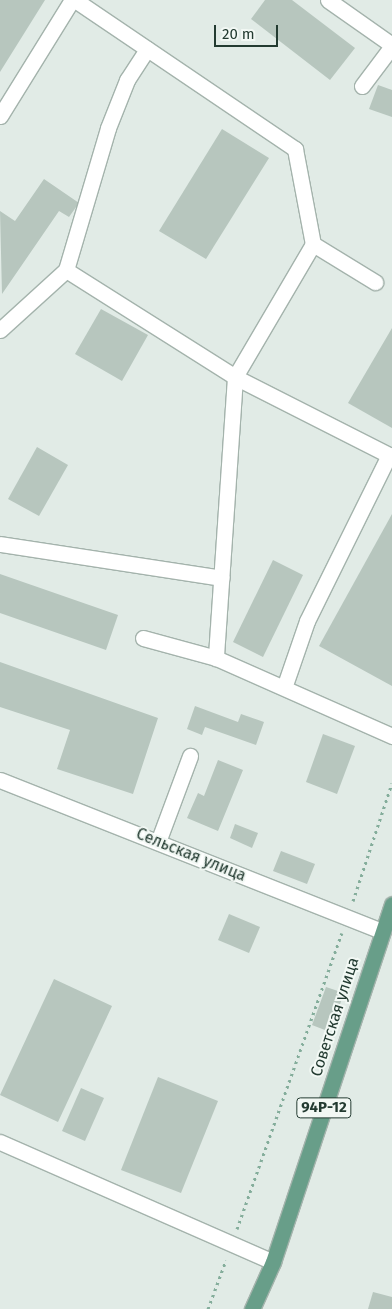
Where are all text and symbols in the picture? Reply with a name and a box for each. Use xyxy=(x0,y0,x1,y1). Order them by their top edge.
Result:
scale bar xyxy=(217,15,281,47)
text: 20 m xyxy=(222,25,255,43)
street label: Сельская улица xyxy=(133,824,249,886)
street label: Советская улица xyxy=(307,955,363,1079)
road number: 94Р-12 xyxy=(295,1096,353,1120)

